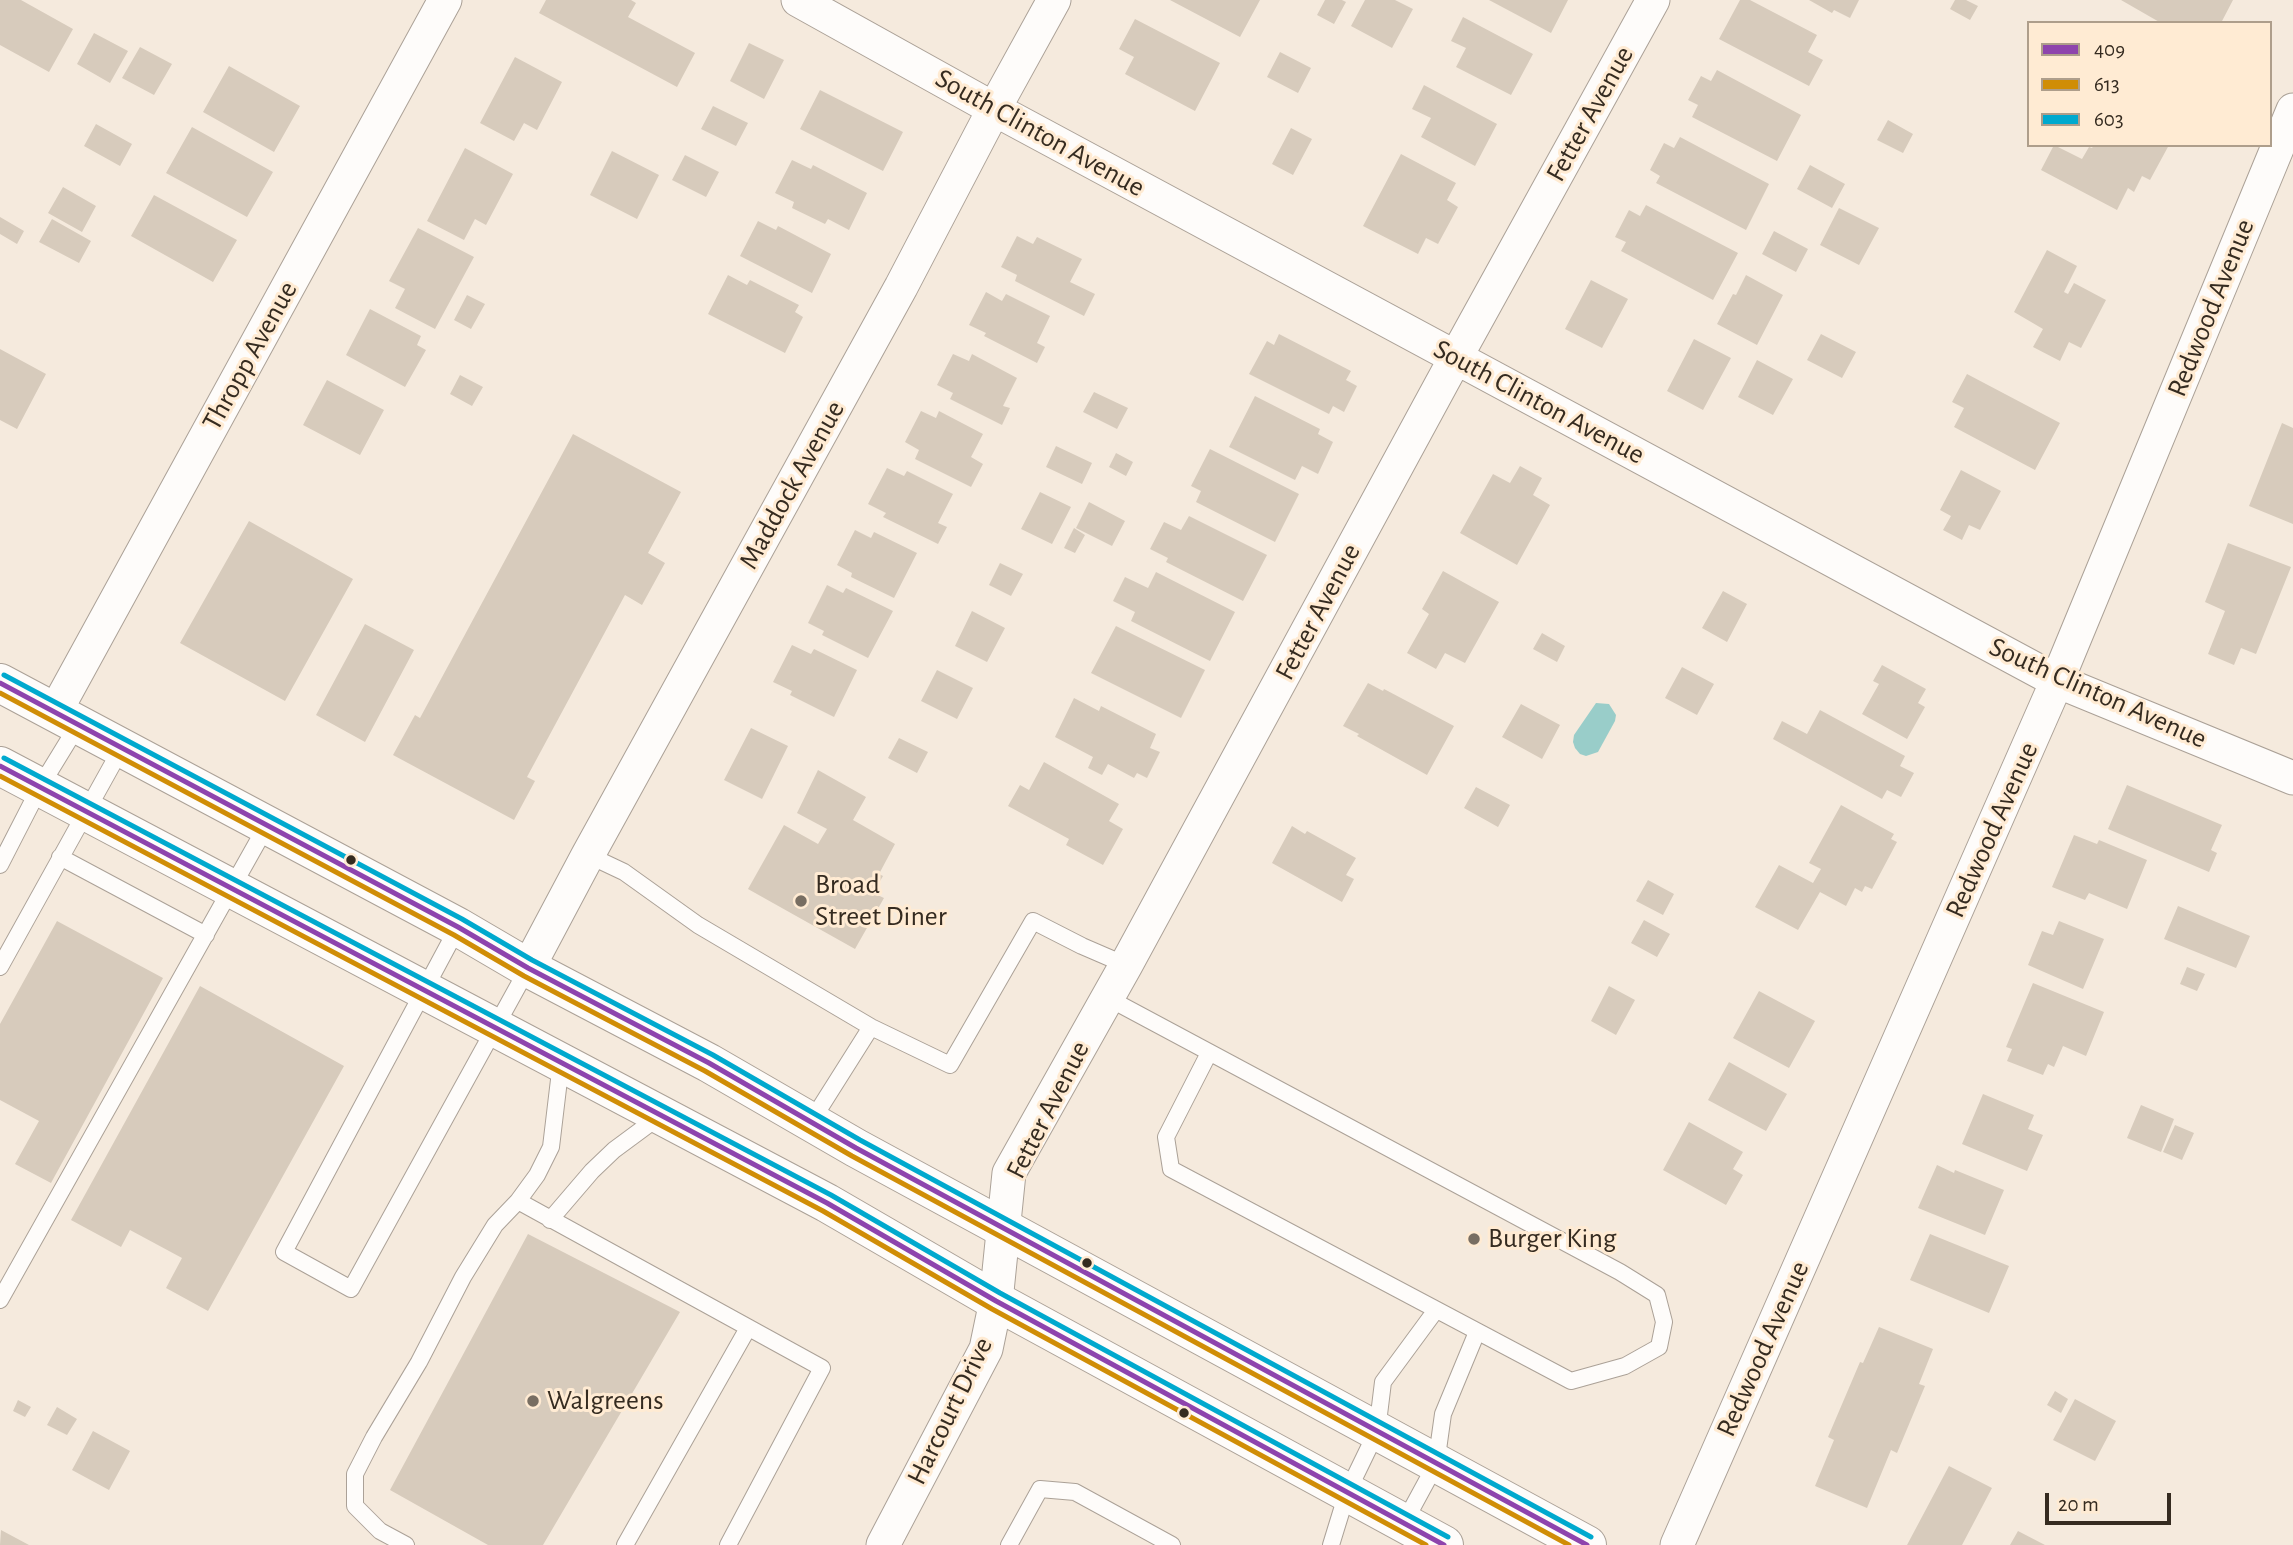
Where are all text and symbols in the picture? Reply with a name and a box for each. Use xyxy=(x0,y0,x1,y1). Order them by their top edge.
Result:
legend xyxy=(2027,21,2272,147)
text: 409 xyxy=(2094,39,2125,60)
street label: Fetter Avenue xyxy=(1539,40,1641,188)
street label: South Clinton Avenue xyxy=(929,62,1151,204)
text: 613 xyxy=(2094,74,2120,95)
text: 603 xyxy=(2094,109,2124,130)
street label: Redwood Avenue xyxy=(2160,214,2262,402)
street label: Thropp Avenue xyxy=(195,276,305,436)
street label: South Clinton Avenue xyxy=(1428,332,1650,472)
street label: Maddock Avenue xyxy=(732,395,852,575)
street label: Fetter Avenue xyxy=(1268,538,1368,686)
street label: South Clinton Avenue xyxy=(1984,630,2212,756)
street label: Redwood Avenue xyxy=(1938,737,2046,923)
unlabelled marker xyxy=(344,853,358,867)
place label: Broad Street Diner xyxy=(815,868,947,934)
marker: Broad Street Diner xyxy=(793,893,809,909)
street label: Fetter Avenue xyxy=(999,1036,1097,1184)
place label: Burger King xyxy=(1488,1222,1616,1256)
marker: Burger King xyxy=(1466,1231,1482,1247)
unlabelled marker xyxy=(1080,1256,1094,1270)
street label: Redwood Avenue xyxy=(1709,1256,1817,1442)
street label: Harcourt Drive xyxy=(900,1332,1000,1490)
place label: Walgreens xyxy=(547,1384,664,1418)
marker: Walgreens xyxy=(525,1393,541,1409)
unlabelled marker xyxy=(1177,1406,1191,1420)
scale bar xyxy=(2048,1478,2174,1522)
text: 20 m xyxy=(2058,1494,2099,1515)

